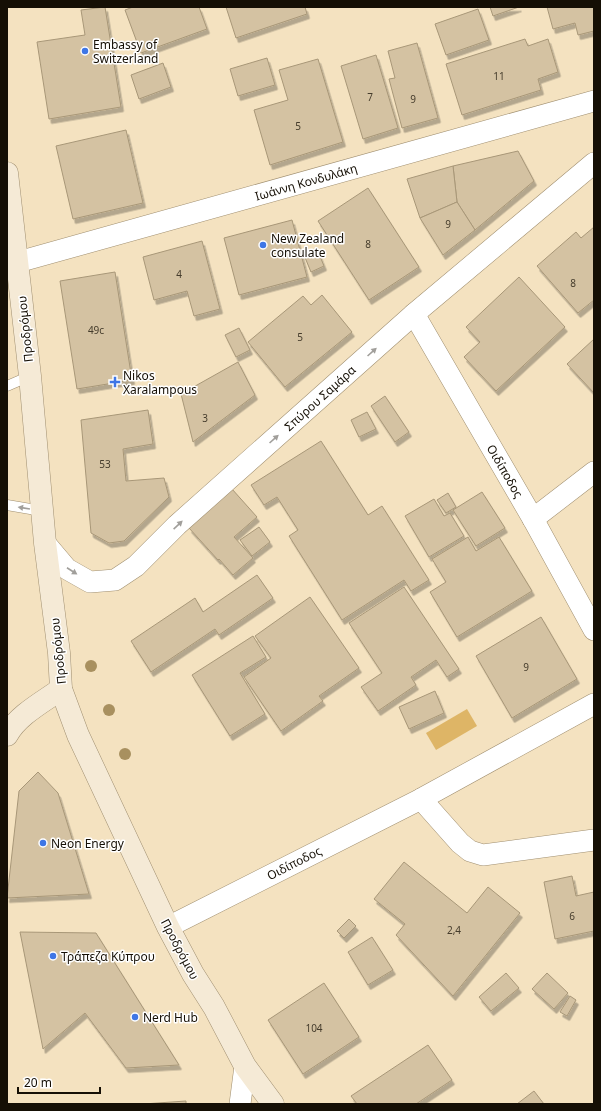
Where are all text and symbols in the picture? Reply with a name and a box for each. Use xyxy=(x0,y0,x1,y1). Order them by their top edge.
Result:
place label: Embassy of Switzerland xyxy=(93,36,158,67)
marker: Embassy of Switzerland xyxy=(80,46,90,56)
house number: 11 xyxy=(493,69,505,83)
house number: 7 xyxy=(367,90,373,104)
house number: 9 xyxy=(410,92,416,106)
house number: 5 xyxy=(295,119,301,133)
street label: Ιωάννη Κονδυλάκη xyxy=(253,159,359,205)
house number: 9 xyxy=(445,217,451,231)
place label: New Zealand consulate xyxy=(271,230,344,261)
house number: 8 xyxy=(365,237,371,251)
marker: New Zealand consulate xyxy=(258,240,268,250)
house number: 4 xyxy=(176,267,182,281)
house number: 8 xyxy=(570,276,576,290)
street label: Προδρόμου xyxy=(13,295,37,363)
house number: 49c xyxy=(88,323,104,337)
house number: 5 xyxy=(297,330,303,344)
one-way arrow xyxy=(367,348,376,357)
street label: Σπύρου Σαμάρα xyxy=(281,361,360,435)
place label: Nikos Xaralampous xyxy=(123,367,197,398)
marker: Nikos Xaralampous xyxy=(110,377,120,387)
house number: 3 xyxy=(202,411,208,425)
one-way arrow xyxy=(269,434,280,443)
street label: Οιδίποδος xyxy=(483,441,527,501)
house number: 53 xyxy=(99,457,111,471)
one-way arrow xyxy=(18,505,30,511)
one-way arrow xyxy=(173,521,182,530)
one-way arrow xyxy=(66,567,77,575)
street label: Προδρόμου xyxy=(46,617,70,685)
house number: 9 xyxy=(523,660,529,674)
place label: Neon Energy xyxy=(51,835,125,852)
marker: Neon Energy xyxy=(38,838,48,848)
street label: Οιδίποδος xyxy=(264,842,324,884)
house number: 6 xyxy=(569,909,575,923)
street label: Προδρόμου xyxy=(157,916,203,982)
house number: 2,4 xyxy=(447,923,461,937)
place label: Τράπεζα Κύπρου xyxy=(61,948,155,965)
marker: Τράπεζα Κύπρου xyxy=(48,951,58,961)
place label: Nerd Hub xyxy=(143,1009,198,1026)
marker: Nerd Hub xyxy=(130,1012,140,1022)
house number: 104 xyxy=(305,1021,323,1035)
scale bar xyxy=(18,1069,100,1095)
text: 20 m xyxy=(24,1074,52,1091)

